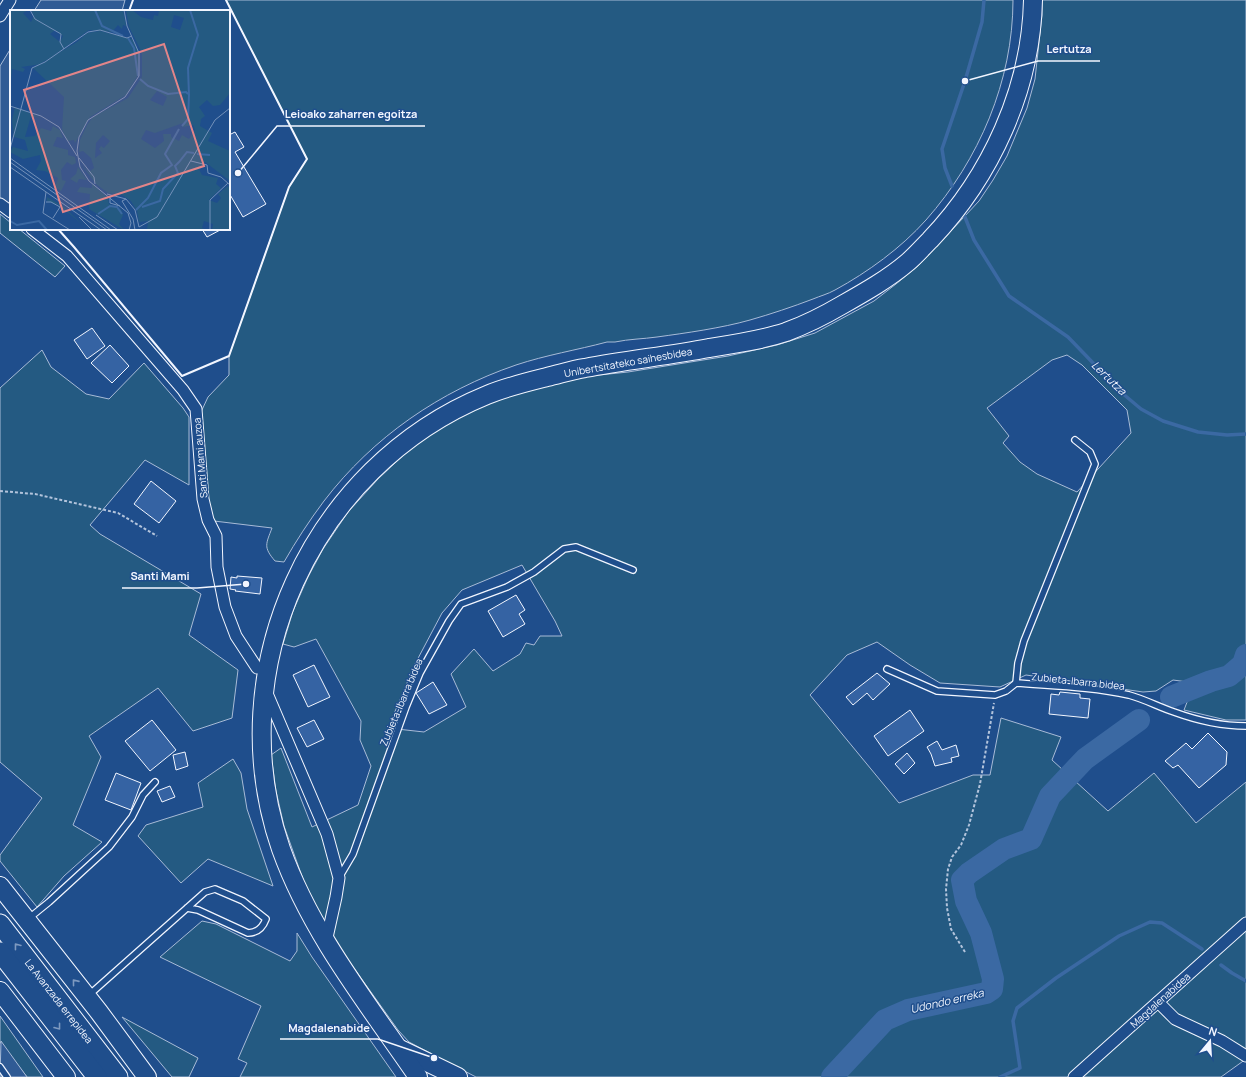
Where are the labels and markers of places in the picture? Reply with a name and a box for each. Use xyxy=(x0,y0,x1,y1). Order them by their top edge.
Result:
callout: Lertutza xyxy=(1038,38,1100,61)
callout: Leioako zaharren egoitza xyxy=(277,103,425,126)
callout: Santi Mami xyxy=(122,565,197,588)
callout: Magdalenabide xyxy=(280,1016,378,1039)

